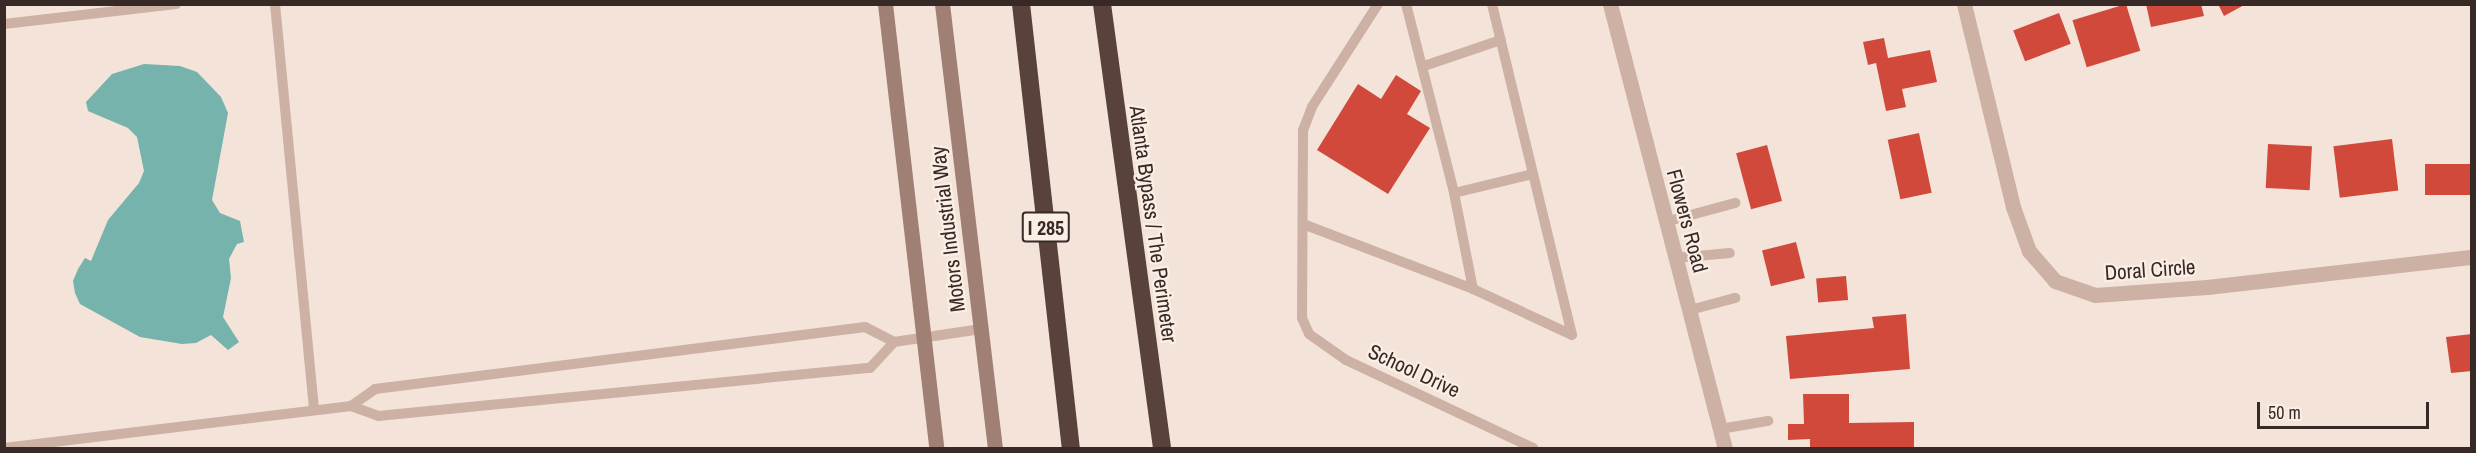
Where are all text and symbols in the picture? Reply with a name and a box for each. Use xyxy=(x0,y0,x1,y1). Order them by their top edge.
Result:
street label: Atlanta Bypass / The Perimeter xyxy=(1124,104,1182,344)
street label: Motors Industrial Way xyxy=(925,145,971,313)
street label: Flowers Road xyxy=(1661,166,1713,276)
road number: I 285 xyxy=(1020,210,1072,244)
street label: Doral Circle xyxy=(2104,254,2196,286)
street label: School Drive xyxy=(1364,339,1464,403)
scale bar xyxy=(2260,390,2432,428)
text: 50 m xyxy=(2268,400,2301,425)

